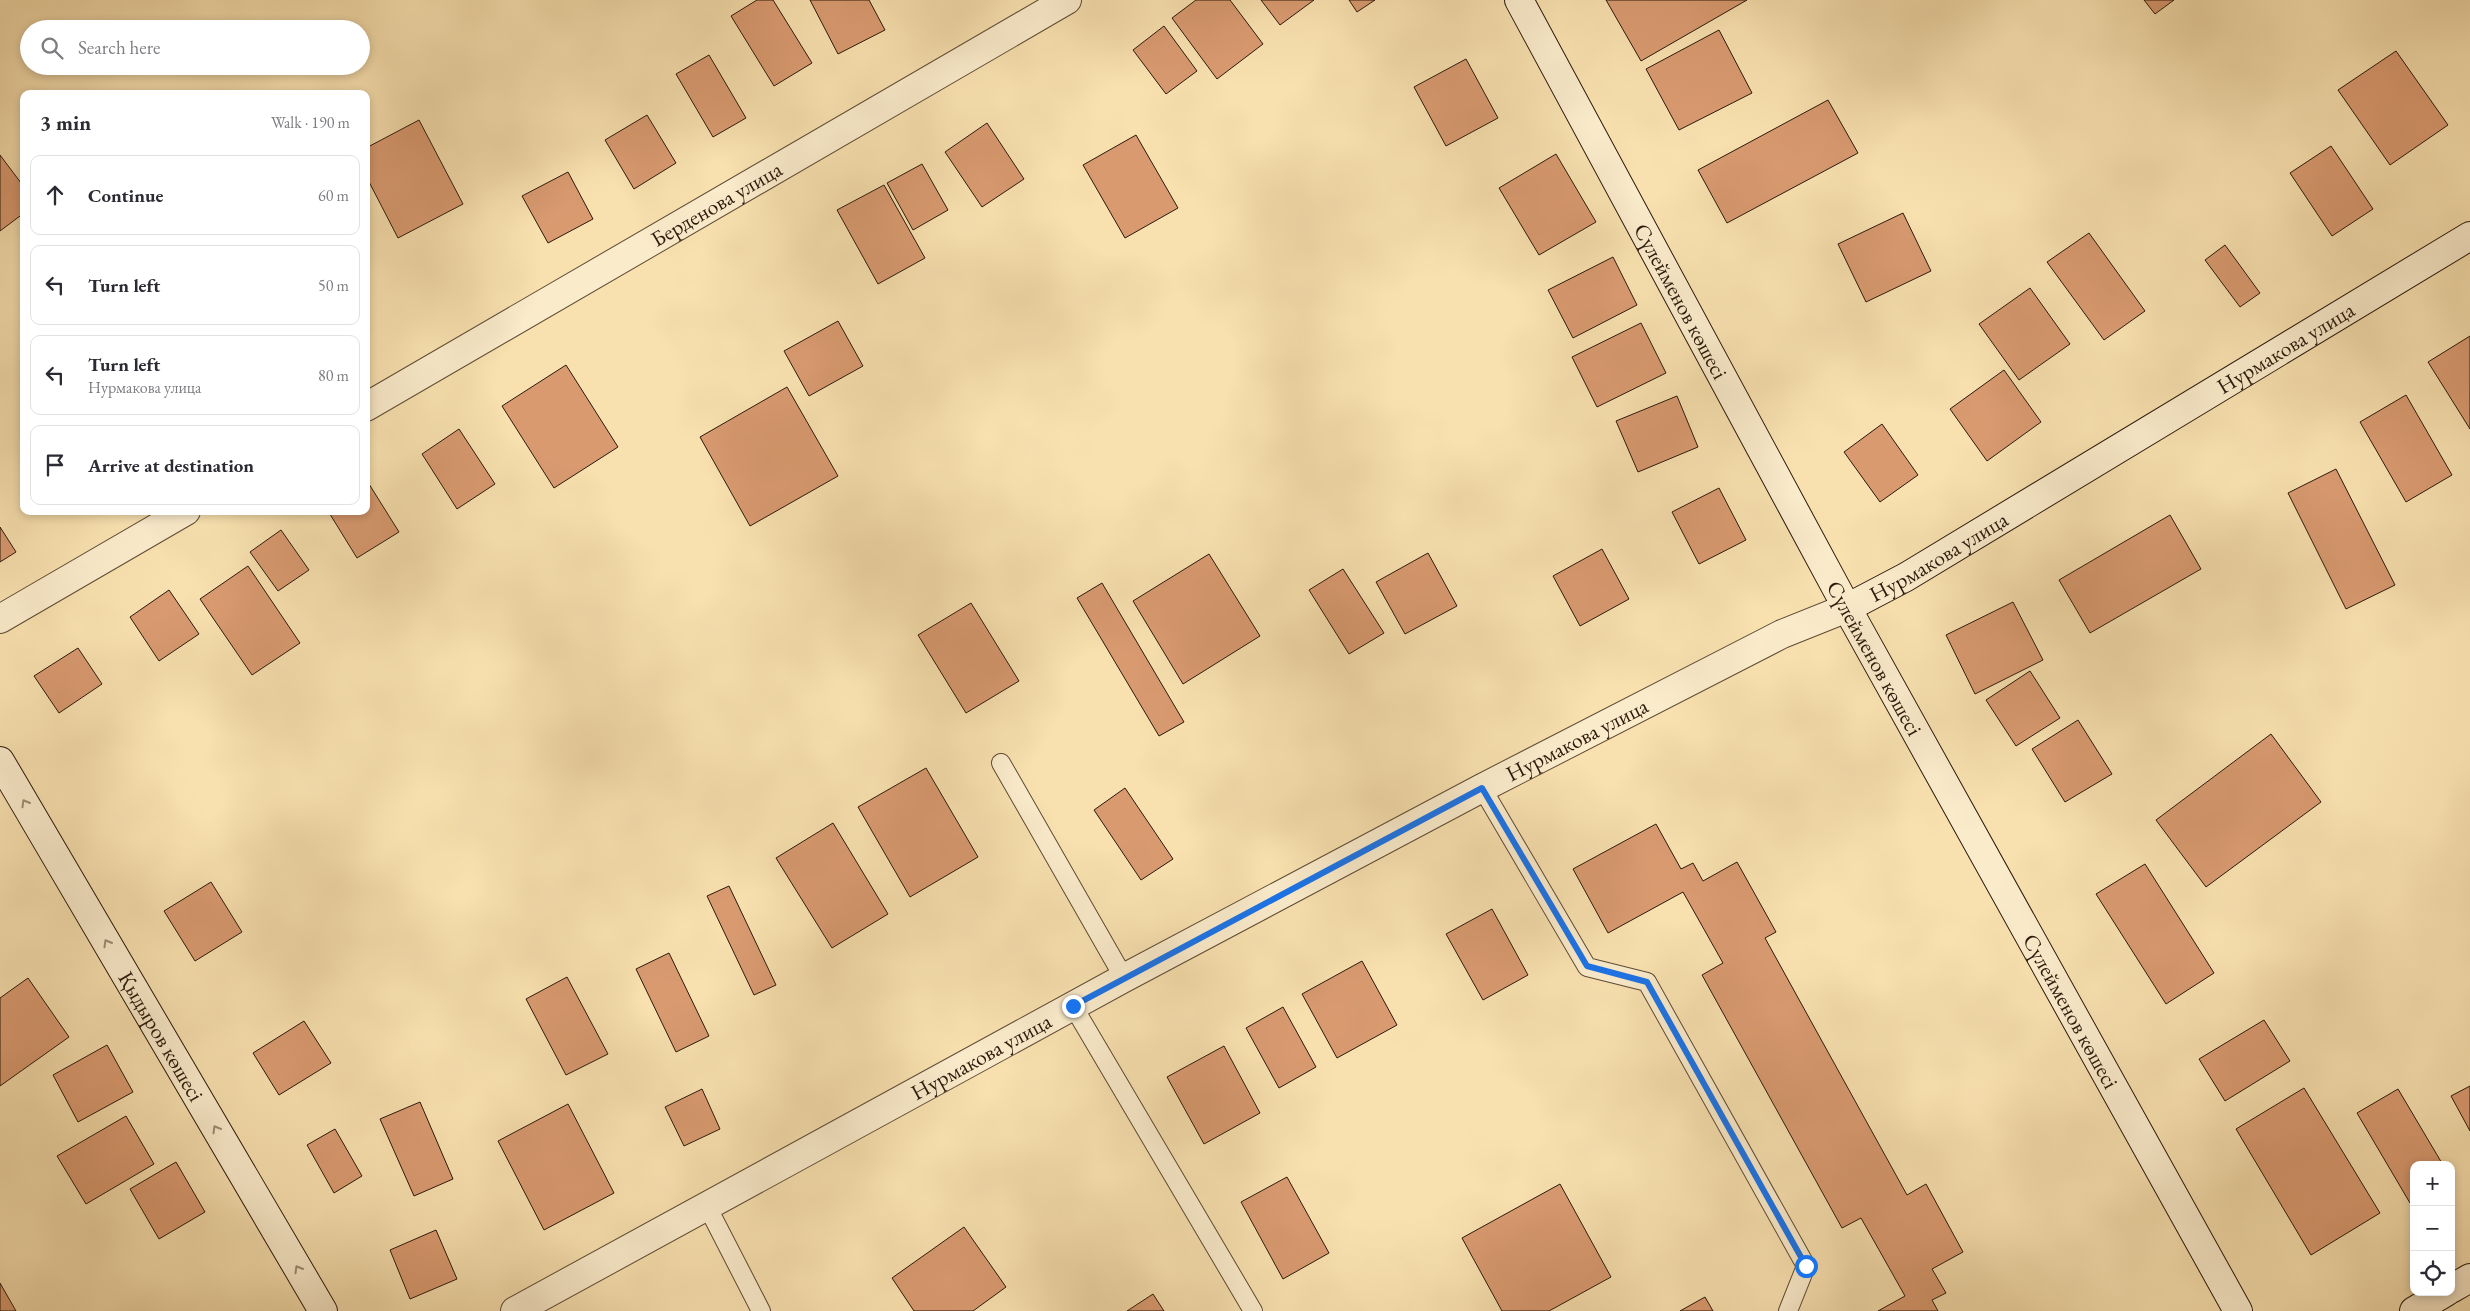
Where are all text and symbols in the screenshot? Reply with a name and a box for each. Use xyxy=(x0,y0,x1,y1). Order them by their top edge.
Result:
search box xyxy=(20,20,370,75)
icon: search xyxy=(38,34,66,62)
text: Search here xyxy=(78,35,160,60)
text: 3 min xyxy=(40,109,91,136)
text: Walk · 190 m xyxy=(271,112,350,133)
street label: Берденова улица xyxy=(646,154,788,254)
icon: ahead xyxy=(41,181,69,209)
text: Continue xyxy=(88,183,163,208)
text: 60 m xyxy=(318,185,349,206)
street label: Сүлейменов көшесі xyxy=(1627,218,1735,384)
icon: left xyxy=(41,271,69,299)
text: Turn left xyxy=(88,273,160,298)
text: 50 m xyxy=(318,275,349,296)
street label: Нурмакова улица xyxy=(2211,295,2360,401)
text: Turn left xyxy=(88,352,160,377)
icon: left xyxy=(41,361,69,389)
text: 80 m xyxy=(318,365,349,386)
text: Нурмакова улица xyxy=(88,377,201,398)
icon: arrive xyxy=(41,451,69,479)
text: Arrive at destination xyxy=(88,453,254,478)
street label: Нурмакова улица xyxy=(1864,505,2014,609)
street label: Сүлейменов көшесі xyxy=(1820,576,1929,741)
street label: Нурмакова улица xyxy=(1501,691,1653,788)
one-way arrow xyxy=(21,800,31,809)
street label: Сүлейменов көшесі xyxy=(2016,929,2125,1094)
one-way arrow xyxy=(104,940,114,949)
street label: Қыдыров көшесі xyxy=(112,966,211,1107)
route end xyxy=(1062,995,1085,1018)
street label: Нурмакова улица xyxy=(906,1006,1057,1107)
one-way arrow xyxy=(213,1125,223,1134)
map controls xyxy=(2410,1161,2455,1296)
button: + xyxy=(2410,1161,2455,1206)
button: − xyxy=(2410,1206,2455,1251)
button: locate xyxy=(2410,1251,2455,1296)
route start xyxy=(1795,1255,1818,1278)
one-way arrow xyxy=(295,1265,305,1274)

